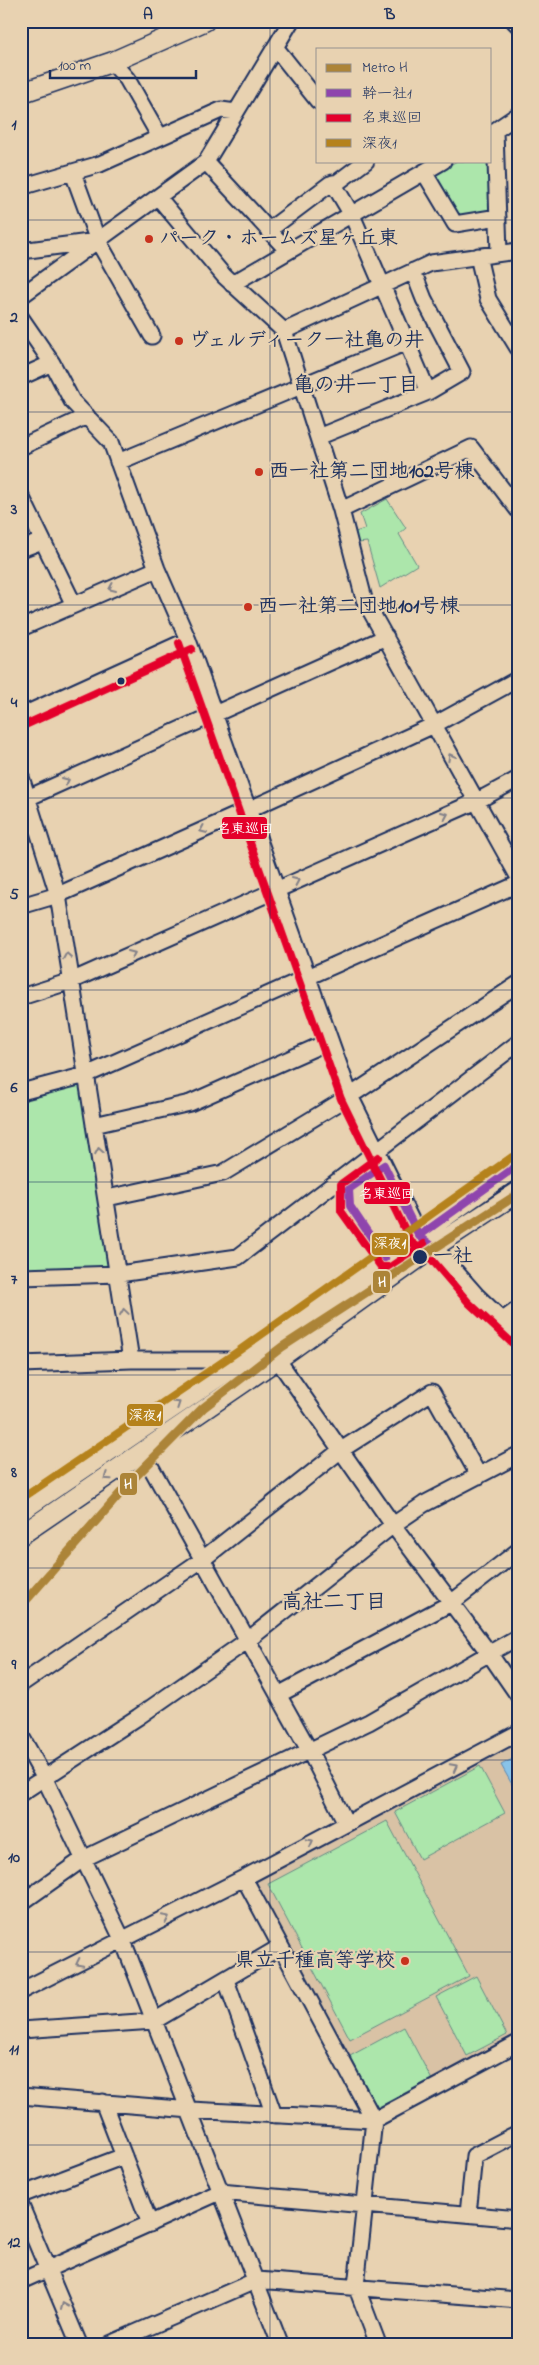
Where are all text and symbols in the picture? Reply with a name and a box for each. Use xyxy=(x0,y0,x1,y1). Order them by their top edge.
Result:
text: A xyxy=(143,3,153,27)
text: B xyxy=(384,3,396,27)
scale bar xyxy=(50,48,196,80)
legend xyxy=(316,48,492,162)
text: 100 m xyxy=(58,55,91,77)
text: Metro H xyxy=(362,57,408,79)
text: 幹一社1 xyxy=(362,83,412,105)
text: 名東巡回 xyxy=(362,107,422,129)
text: 1 xyxy=(11,113,17,137)
text: 深夜1 xyxy=(362,133,397,155)
place label: パーク・ホームズ星ヶ丘東 xyxy=(159,225,398,254)
marker: パーク・ホームズ星ヶ丘東 xyxy=(143,233,155,245)
text: 2 xyxy=(9,306,18,330)
place label: ヴェルディーク一社亀の井 xyxy=(189,327,424,356)
marker: ヴェルディーク一社亀の井 xyxy=(173,335,185,347)
district label: 亀の井一丁目 xyxy=(293,371,419,401)
place label: 西一社第二団地102号棟 xyxy=(269,458,475,487)
marker: 西一社第二団地102号棟 xyxy=(253,466,265,478)
text: 3 xyxy=(10,498,18,522)
one-way arrow xyxy=(108,582,117,593)
place label: 西一社第二団地101号棟 xyxy=(258,593,460,622)
marker: 西一社第二団地101号棟 xyxy=(242,601,254,613)
unlabelled marker xyxy=(116,676,126,686)
text: 4 xyxy=(10,691,18,715)
one-way arrow xyxy=(447,753,457,762)
one-way arrow xyxy=(61,777,70,788)
one-way arrow xyxy=(440,810,449,821)
line badge: 名東巡回 xyxy=(221,816,268,840)
text: 名東巡回 xyxy=(217,819,273,840)
one-way arrow xyxy=(199,823,208,834)
one-way arrow xyxy=(291,876,300,887)
text: 5 xyxy=(9,883,19,907)
one-way arrow xyxy=(127,950,136,961)
one-way arrow xyxy=(63,952,73,961)
text: 6 xyxy=(9,1076,18,1100)
one-way arrow xyxy=(94,1147,104,1156)
line badge: 名東巡回 xyxy=(363,1181,411,1205)
text: 名東巡回 xyxy=(359,1184,415,1205)
line badge: 深夜1 xyxy=(371,1232,409,1256)
text: 深夜1 xyxy=(374,1234,407,1255)
place label: 一社 xyxy=(433,1243,473,1272)
marker: 一社 xyxy=(411,1248,429,1266)
text: 7 xyxy=(11,1268,18,1292)
line badge: H xyxy=(372,1270,391,1294)
text: H xyxy=(378,1273,386,1294)
one-way arrow xyxy=(120,1307,130,1316)
one-way arrow xyxy=(171,1401,181,1410)
line badge: 深夜1 xyxy=(126,1403,164,1427)
text: 深夜1 xyxy=(129,1406,162,1427)
text: 8 xyxy=(10,1461,17,1485)
one-way arrow xyxy=(104,1471,113,1480)
line badge: H xyxy=(119,1472,138,1496)
text: H xyxy=(124,1475,132,1496)
district label: 高社二丁目 xyxy=(282,1588,387,1618)
text: 9 xyxy=(11,1653,17,1677)
one-way arrow xyxy=(448,1763,457,1773)
one-way arrow xyxy=(305,1839,314,1849)
text: 10 xyxy=(8,1846,20,1870)
one-way arrow xyxy=(161,1914,170,1924)
place label: 県立千種高等学校 xyxy=(235,1947,395,1976)
marker: 県立千種高等学校 xyxy=(399,1955,411,1967)
one-way arrow xyxy=(75,1956,84,1967)
text: 11 xyxy=(9,2038,20,2062)
text: 12 xyxy=(7,2231,21,2255)
one-way arrow xyxy=(59,2302,70,2311)

